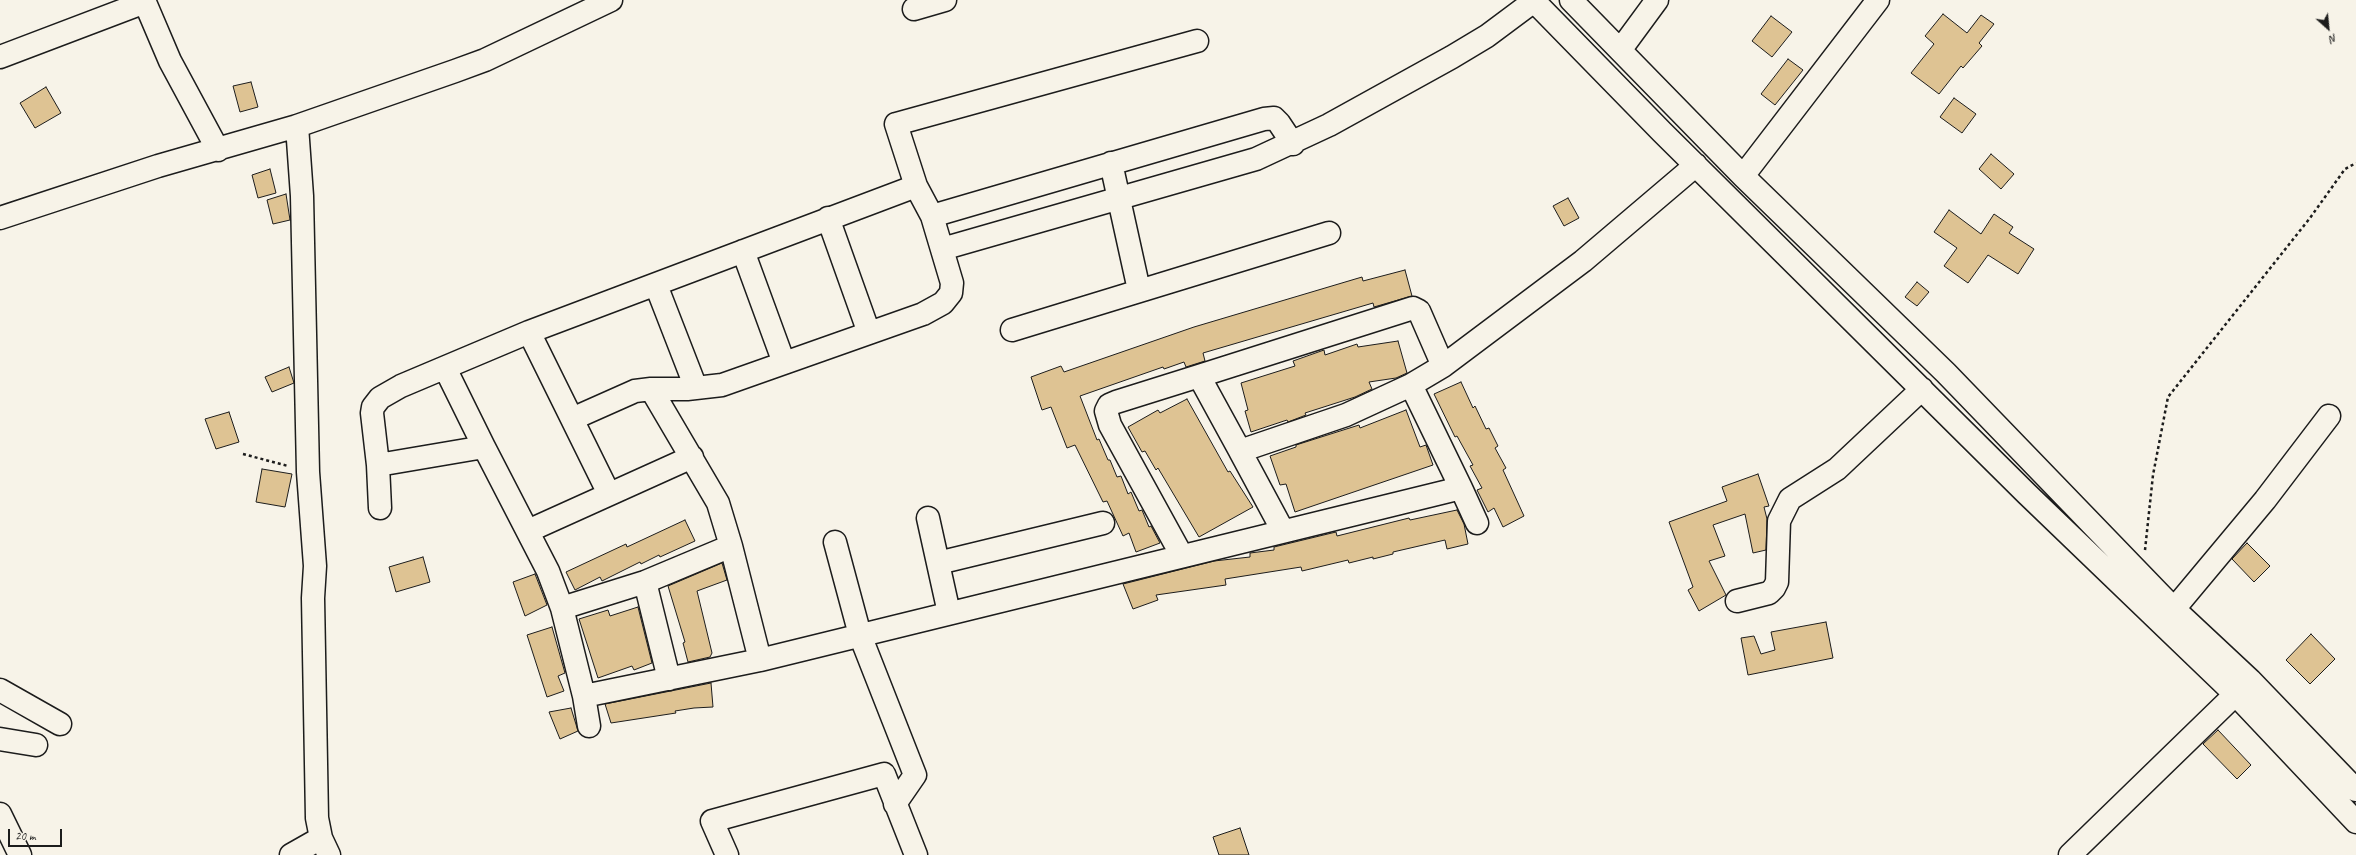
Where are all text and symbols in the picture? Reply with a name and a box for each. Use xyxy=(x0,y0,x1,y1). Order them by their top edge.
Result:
north arrow xyxy=(2308,8,2348,48)
text: N xyxy=(2327,31,2340,46)
scale bar xyxy=(10,821,64,847)
text: 20 m xyxy=(15,828,35,844)

